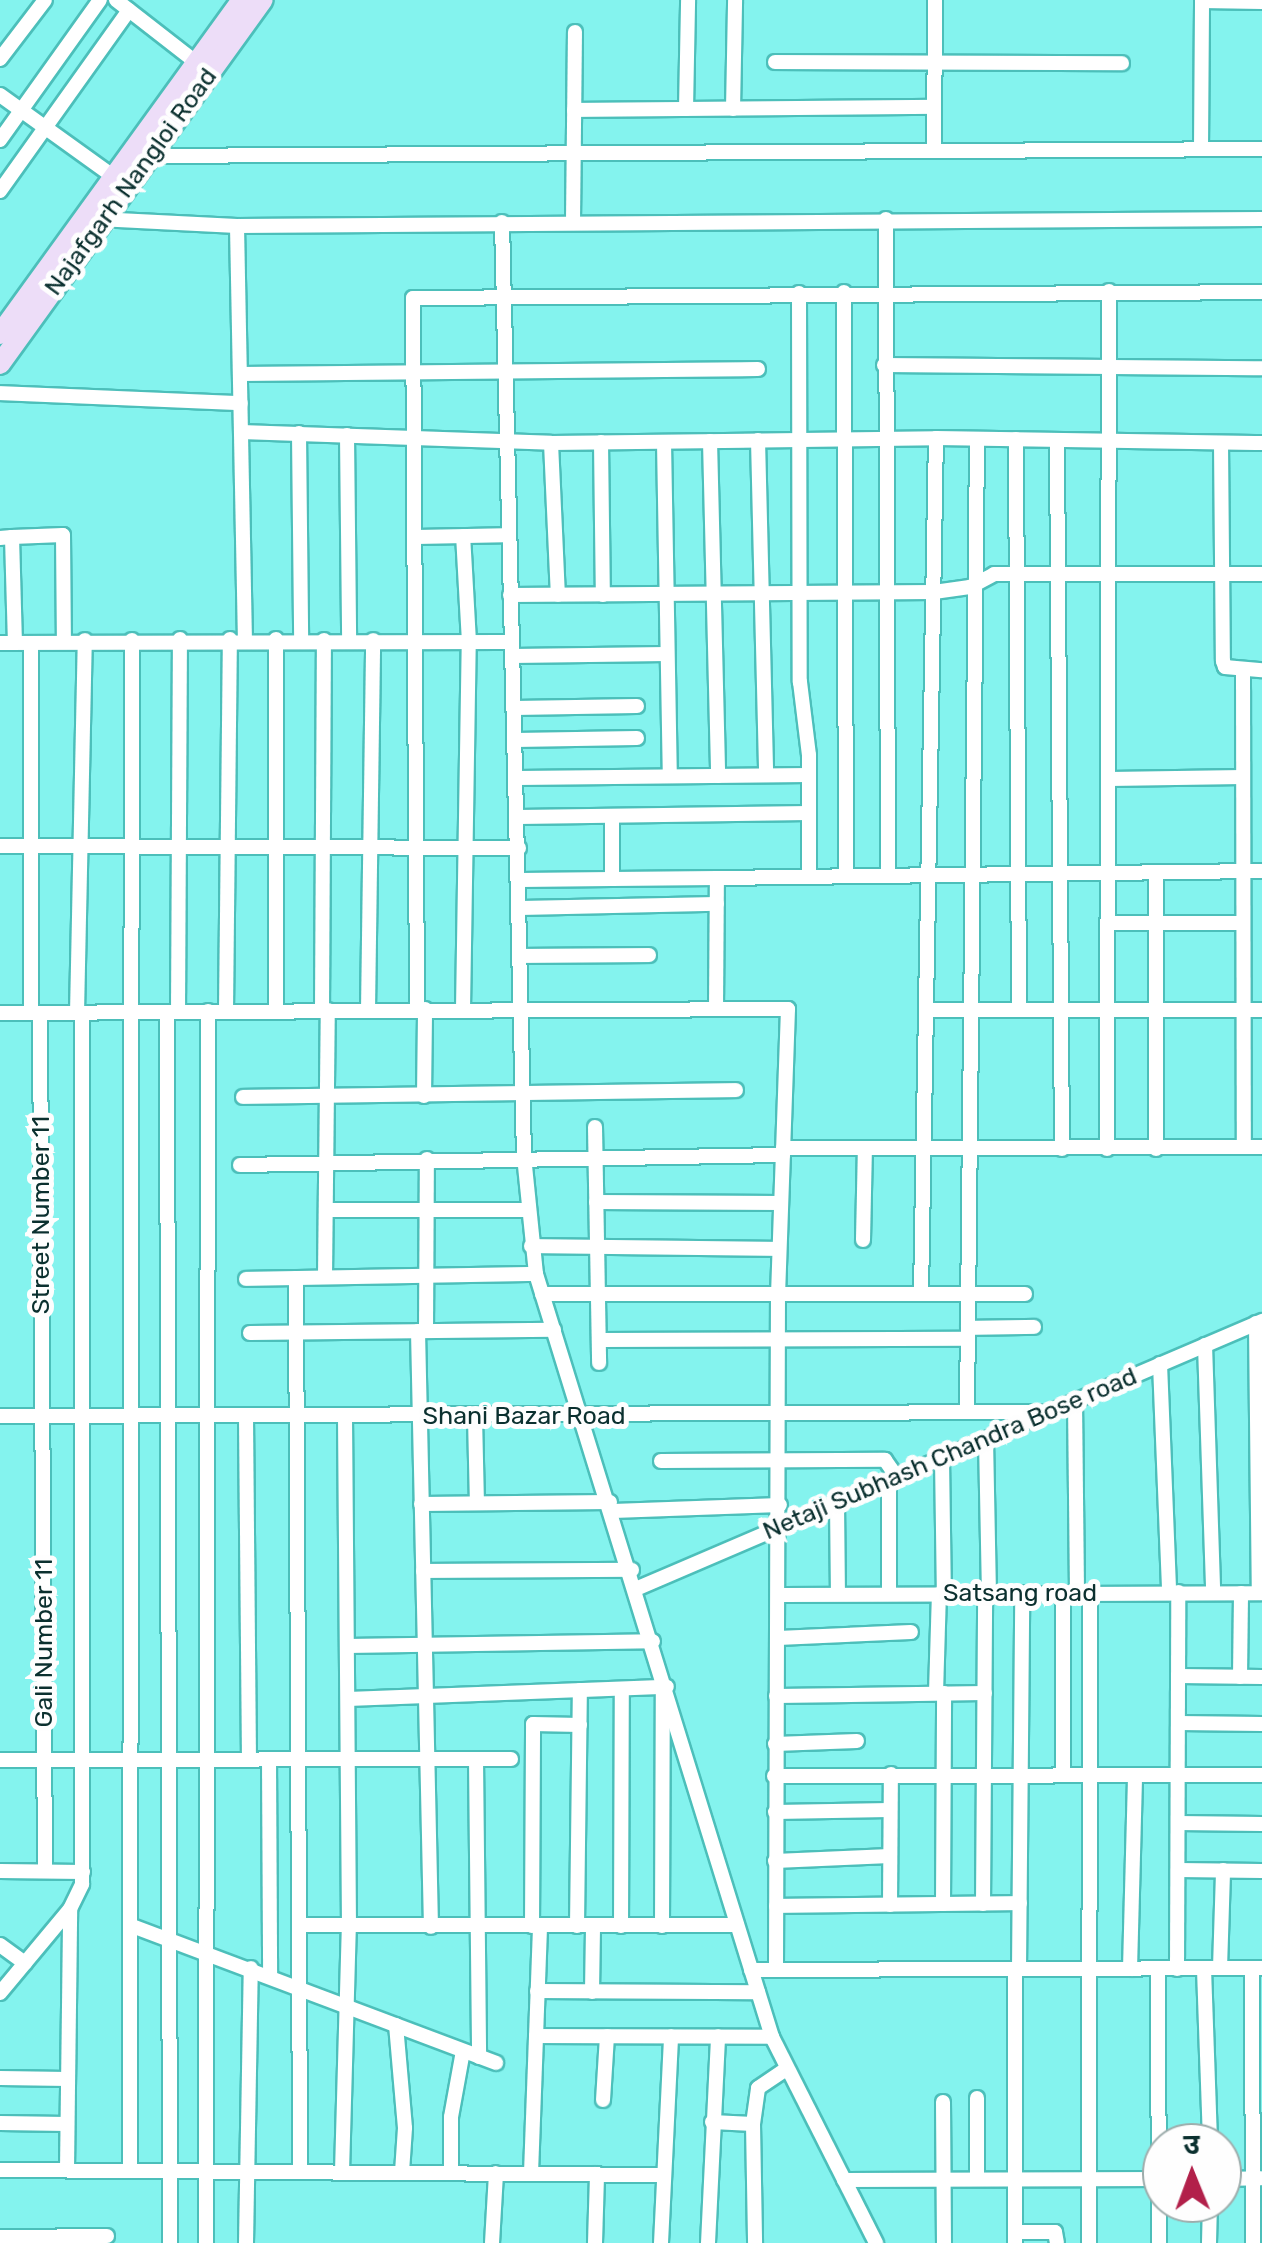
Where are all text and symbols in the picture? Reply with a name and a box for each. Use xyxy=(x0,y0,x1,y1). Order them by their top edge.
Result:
street label: Najafgarh Nangloi Road xyxy=(38,63,224,301)
street label: Street Number 11 xyxy=(26,1116,56,1314)
street label: Netaji Subhash Chandra Bose road xyxy=(758,1361,1142,1547)
street label: Shani Bazar Road xyxy=(422,1401,626,1431)
street label: Gali Number 11 xyxy=(29,1558,59,1728)
street label: Satsang road xyxy=(943,1578,1097,1608)
north arrow xyxy=(1142,2123,1242,2223)
text: उ xyxy=(1183,2128,1200,2161)

